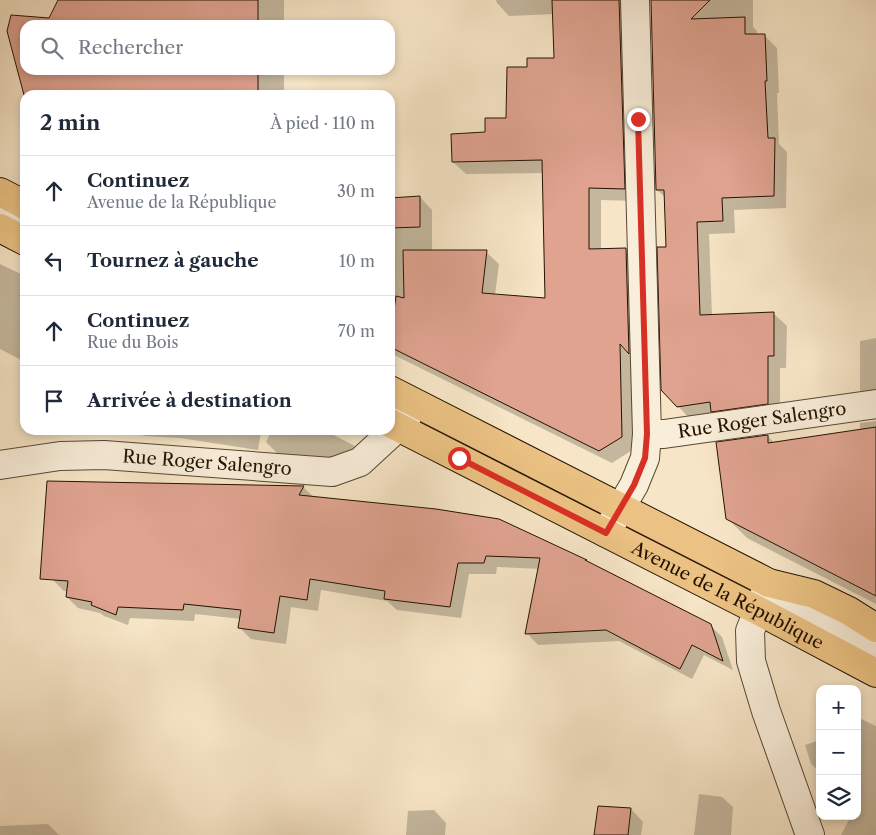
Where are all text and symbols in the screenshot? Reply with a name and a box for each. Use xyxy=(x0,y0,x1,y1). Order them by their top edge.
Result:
search box xyxy=(20,20,395,75)
icon: search xyxy=(38,34,66,62)
text: Rechercher xyxy=(78,36,183,59)
route end xyxy=(627,108,650,131)
text: 2 min xyxy=(40,110,100,135)
text: À pied · 110 m xyxy=(270,113,375,133)
text: Continuez xyxy=(87,169,189,192)
icon: ahead xyxy=(40,177,68,205)
text: 30 m xyxy=(337,181,375,201)
text: Avenue de la République xyxy=(87,192,276,212)
icon: left xyxy=(40,247,68,275)
text: Tournez à gauche xyxy=(87,249,259,272)
text: 10 m xyxy=(339,251,375,271)
text: Continuez xyxy=(87,309,189,332)
icon: ahead xyxy=(40,317,68,345)
text: 70 m xyxy=(338,321,375,341)
text: Rue du Bois xyxy=(87,332,178,352)
icon: arrive xyxy=(40,387,68,415)
text: Arrivée à destination xyxy=(87,389,292,412)
street label: Rue Roger Salengro xyxy=(676,397,848,443)
street label: Rue Roger Salengro xyxy=(122,445,292,480)
route start xyxy=(448,447,471,470)
street label: Avenue de la République xyxy=(627,536,827,654)
map controls xyxy=(816,685,861,820)
button: + xyxy=(816,685,861,730)
button: − xyxy=(816,730,861,775)
button: layers xyxy=(816,775,861,820)

